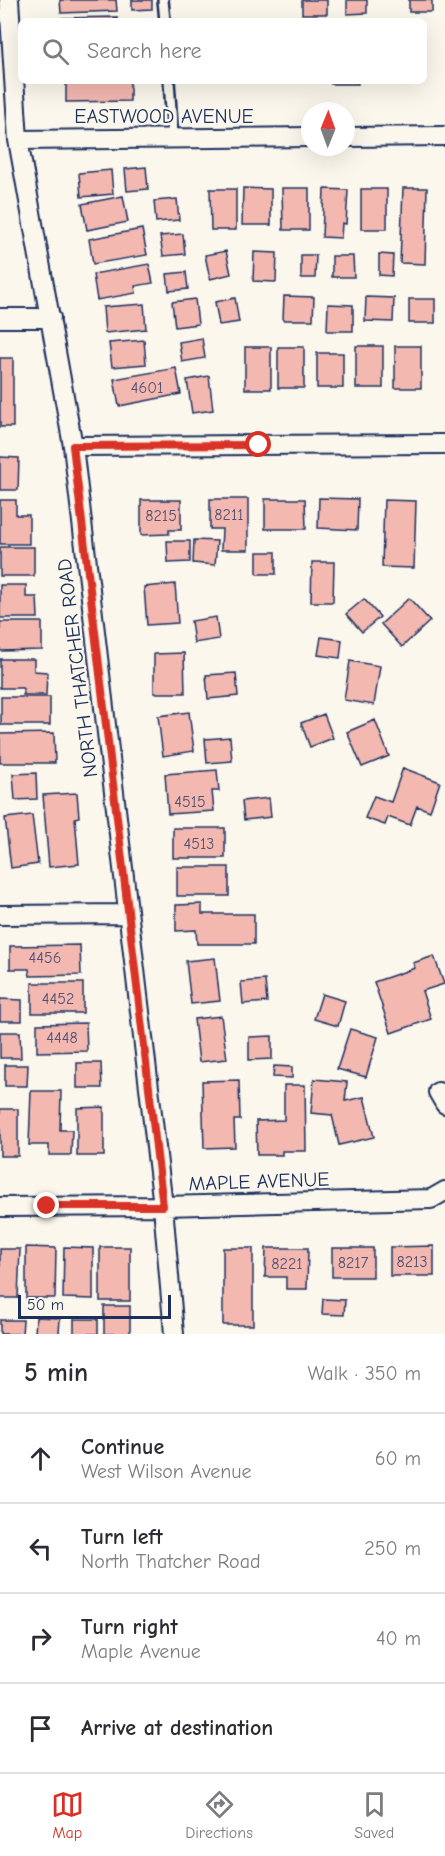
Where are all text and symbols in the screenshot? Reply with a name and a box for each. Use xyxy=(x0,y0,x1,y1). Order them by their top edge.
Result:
search box xyxy=(18,18,427,84)
icon: search xyxy=(39,35,72,68)
text: Search here xyxy=(87,38,202,64)
north arrow xyxy=(301,102,355,156)
street label: EASTWOOD AVENUE xyxy=(74,105,254,128)
house number: 4601 xyxy=(131,379,163,397)
route start xyxy=(245,431,271,457)
house number: 8211 xyxy=(214,506,244,524)
house number: 8215 xyxy=(145,507,177,525)
street label: NORTH THATCHER ROAD xyxy=(53,557,102,779)
house number: 4515 xyxy=(174,793,206,811)
house number: 4513 xyxy=(184,835,214,853)
house number: 4456 xyxy=(29,949,61,967)
house number: 4452 xyxy=(42,990,74,1008)
house number: 4448 xyxy=(46,1029,78,1047)
street label: MAPLE AVENUE xyxy=(188,1168,330,1195)
route end xyxy=(33,1192,59,1218)
house number: 8213 xyxy=(396,1253,428,1271)
house number: 8217 xyxy=(338,1254,369,1272)
house number: 8221 xyxy=(271,1255,303,1273)
scale bar xyxy=(18,1292,171,1320)
text: 50 m xyxy=(27,1296,64,1314)
text: 5 min xyxy=(24,1358,88,1388)
text: Walk · 350 m xyxy=(307,1362,421,1385)
text: Continue xyxy=(81,1434,164,1460)
icon: ahead xyxy=(24,1442,57,1475)
text: 60 m xyxy=(375,1447,421,1470)
text: West Wilson Avenue xyxy=(81,1460,251,1483)
text: Turn left xyxy=(81,1524,163,1550)
icon: left xyxy=(24,1532,57,1565)
text: 250 m xyxy=(364,1537,421,1560)
text: North Thatcher Road xyxy=(81,1550,261,1573)
text: Turn right xyxy=(81,1614,178,1640)
icon: right xyxy=(24,1622,57,1655)
text: 40 m xyxy=(376,1627,421,1650)
text: Maple Avenue xyxy=(81,1640,201,1663)
icon: arrive xyxy=(24,1712,57,1745)
text: Arrive at destination xyxy=(81,1715,273,1741)
tab: Map xyxy=(51,1788,84,1842)
tab: Directions xyxy=(185,1788,253,1842)
tab: Saved xyxy=(354,1788,394,1842)

